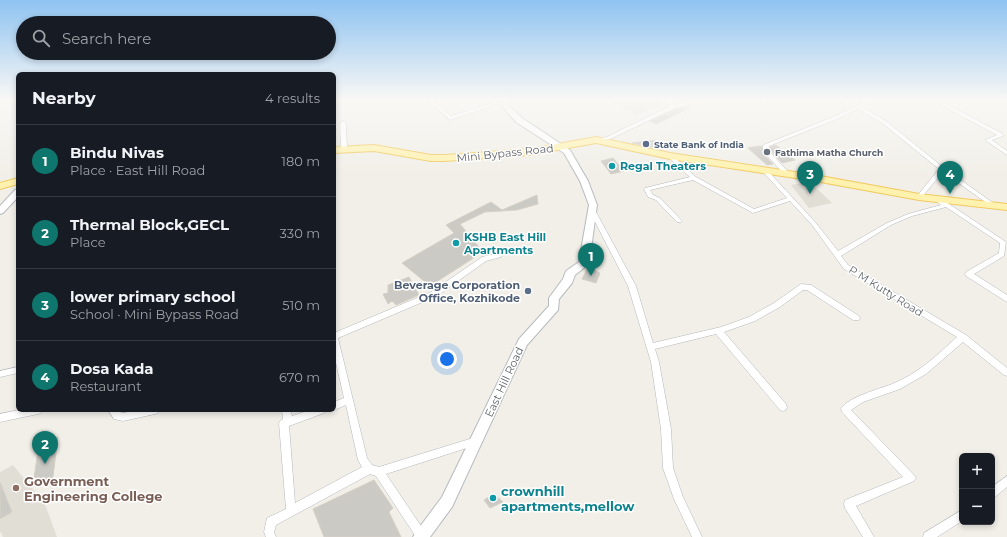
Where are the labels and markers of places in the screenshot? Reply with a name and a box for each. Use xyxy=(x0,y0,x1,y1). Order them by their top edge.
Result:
marker: State Bank of India xyxy=(641,139,651,149)
place label: State Bank of India xyxy=(654,139,744,150)
marker: Fathima Matha Church xyxy=(762,147,772,157)
place label: Fathima Matha Church xyxy=(775,147,883,158)
place label: Regal Theaters xyxy=(620,159,706,173)
marker: Regal Theaters xyxy=(607,161,617,171)
pin: 3 xyxy=(797,161,823,194)
pin: 4 xyxy=(937,161,963,194)
place label: KSHB East Hill Apartments xyxy=(463,230,546,257)
marker: KSHB East Hill Apartments xyxy=(451,238,461,248)
pin: 1 xyxy=(578,243,604,276)
place label: Beverage Corporation Office, Kozhikode xyxy=(394,278,520,305)
marker: Beverage Corporation Office, Kozhikode xyxy=(523,286,533,296)
pin: 2 xyxy=(32,431,58,464)
place label: Government Engineering College xyxy=(24,473,163,504)
marker: Government Engineering College xyxy=(11,483,21,493)
place label: crownhill apartments,mellow xyxy=(501,483,635,514)
marker: crownhill apartments,mellow xyxy=(488,493,498,503)

